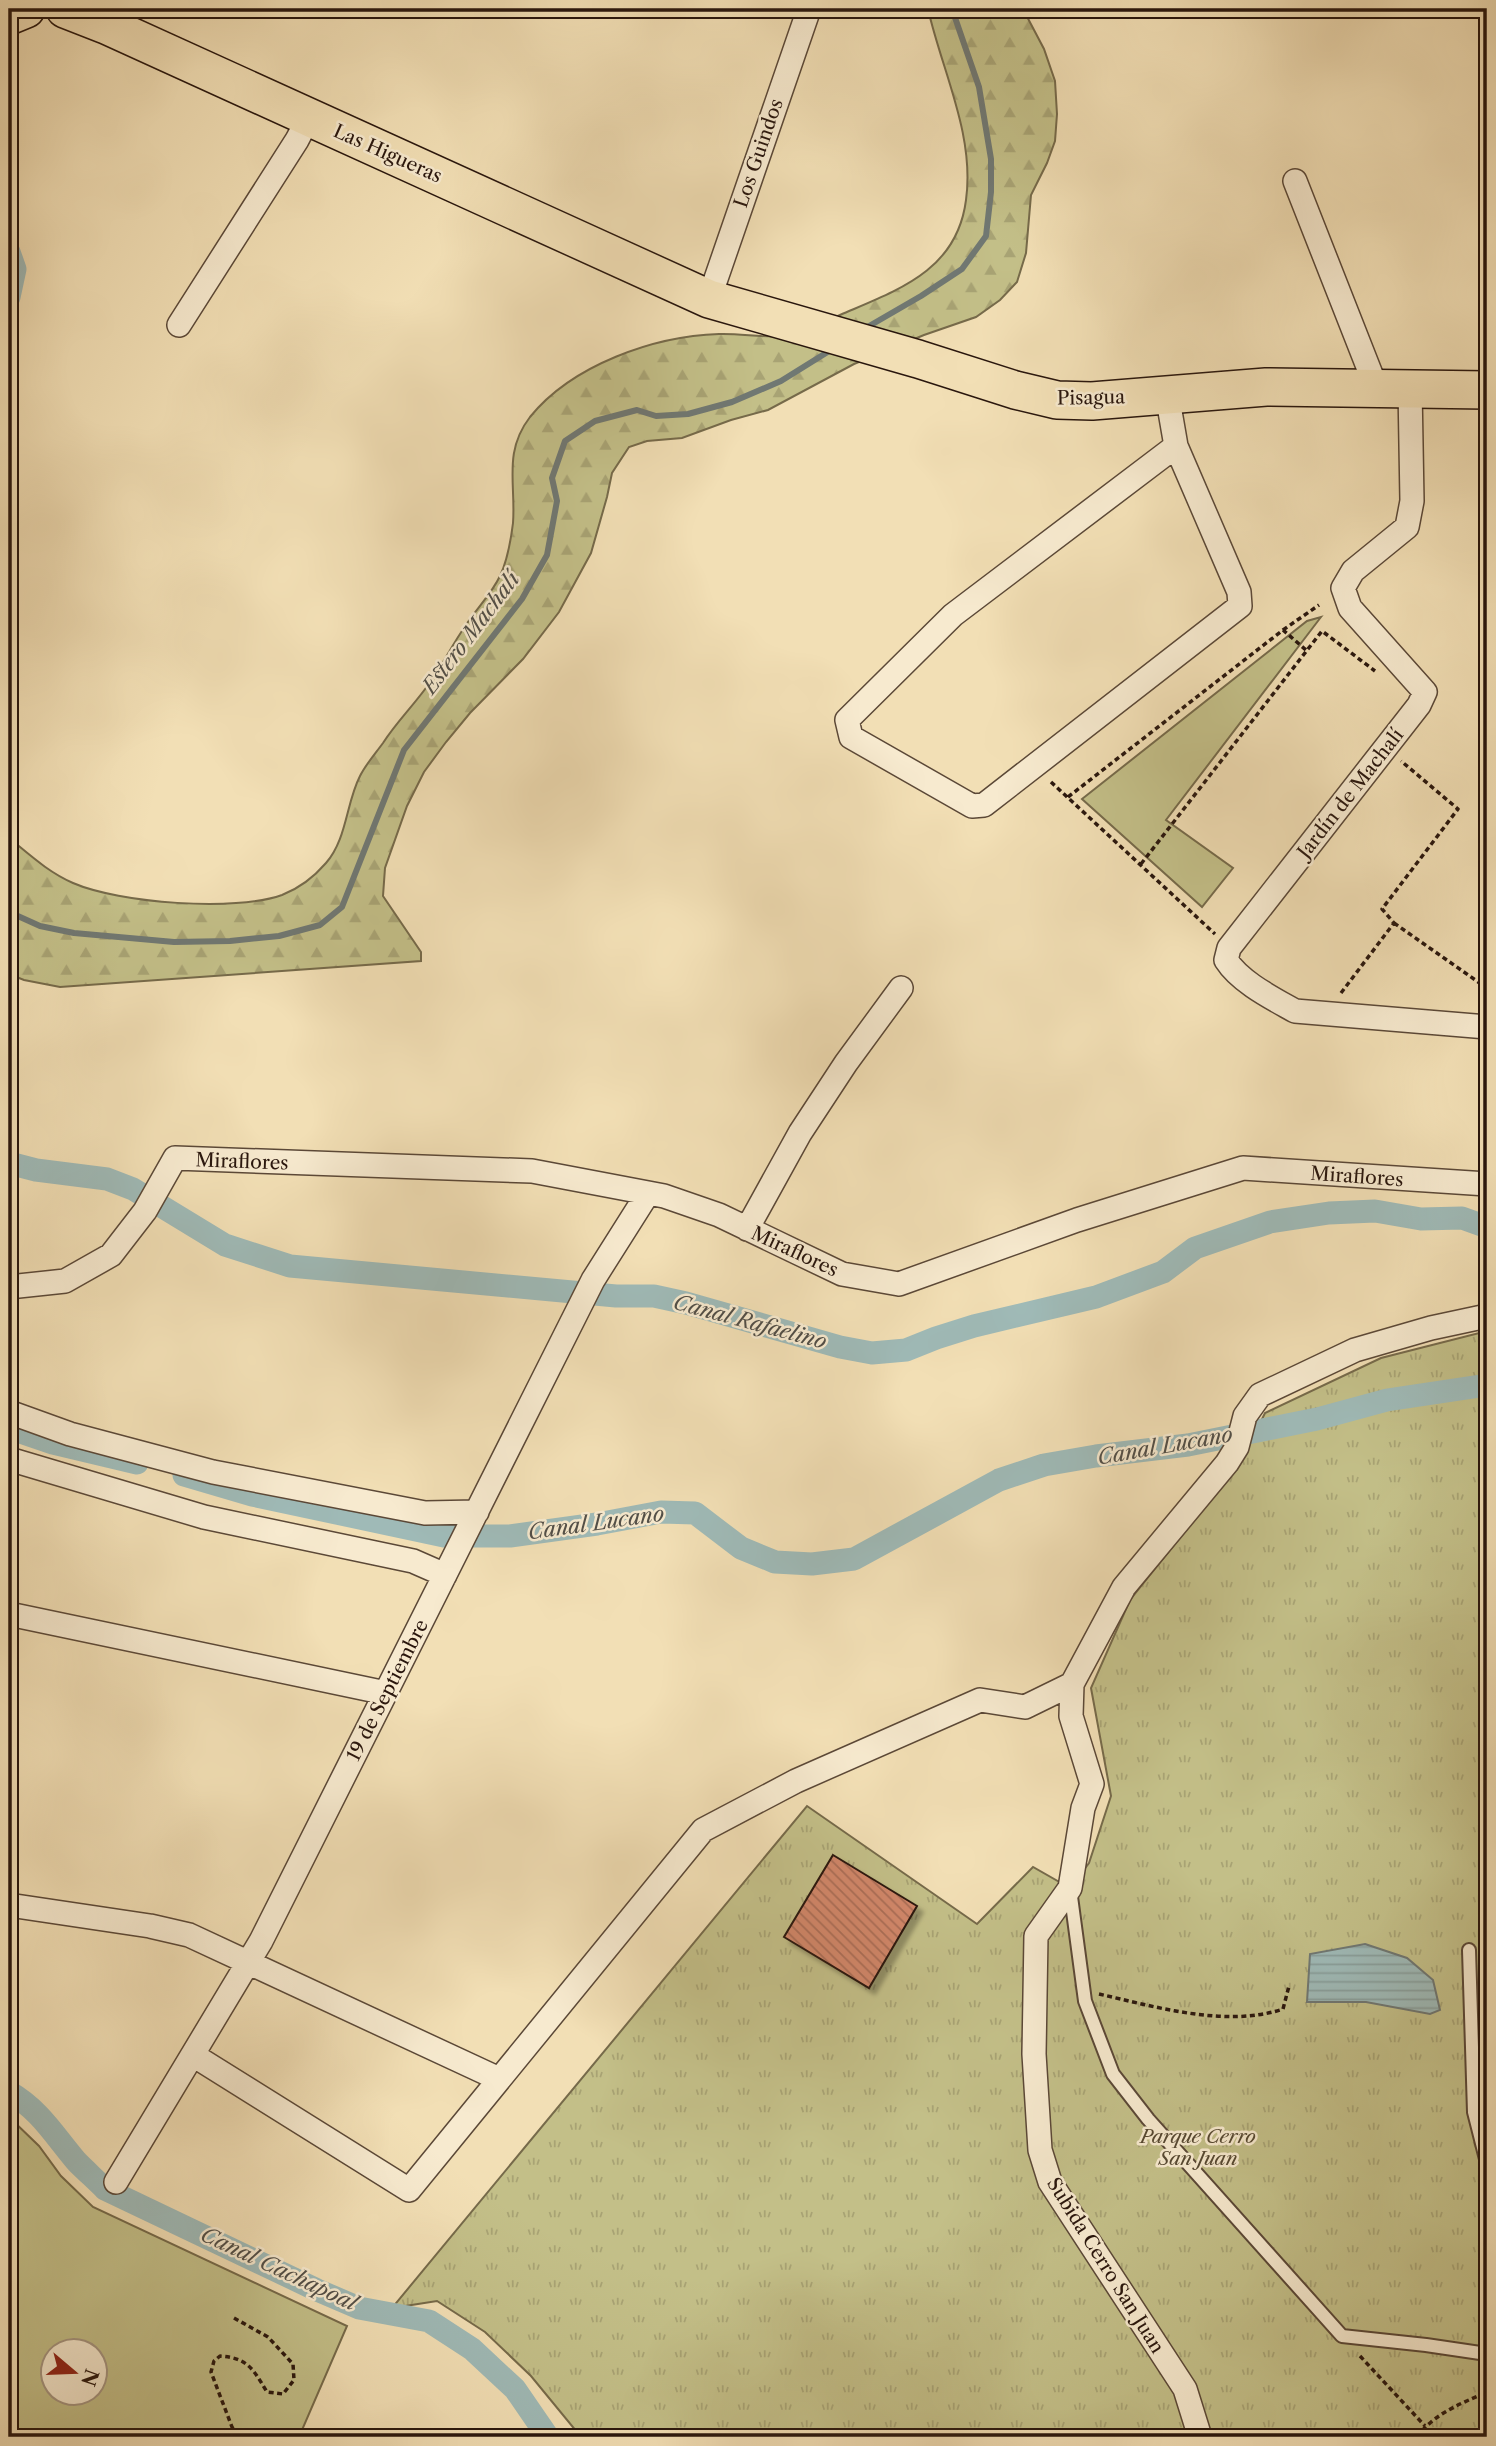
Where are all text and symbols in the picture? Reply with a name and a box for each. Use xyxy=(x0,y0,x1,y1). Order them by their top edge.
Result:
street label: Los Guindos xyxy=(729,96,788,211)
street label: Las Higueras xyxy=(330,119,446,188)
street label: Pisagua xyxy=(1057,385,1125,410)
water label: Estero Machalí xyxy=(415,565,526,700)
street label: Jardín de Machalí xyxy=(1291,724,1408,865)
street label: Miraflores xyxy=(195,1148,289,1175)
street label: Miraflores xyxy=(1310,1162,1404,1191)
street label: Miraflores xyxy=(748,1221,842,1282)
water label: Canal Rafaelino xyxy=(671,1289,830,1354)
water label: Canal Lucano xyxy=(1095,1421,1235,1470)
water label: Canal Lucano xyxy=(526,1501,666,1544)
street label: 19 de Septiembre xyxy=(342,1616,433,1765)
park label: Parque Cerro San Juan xyxy=(1138,2125,1256,2170)
street label: Subida Cerro San Juan xyxy=(1042,2173,1169,2358)
water label: Canal Cachapoal xyxy=(197,2221,363,2317)
north arrow xyxy=(38,2338,108,2408)
text: N xyxy=(76,2366,103,2389)

